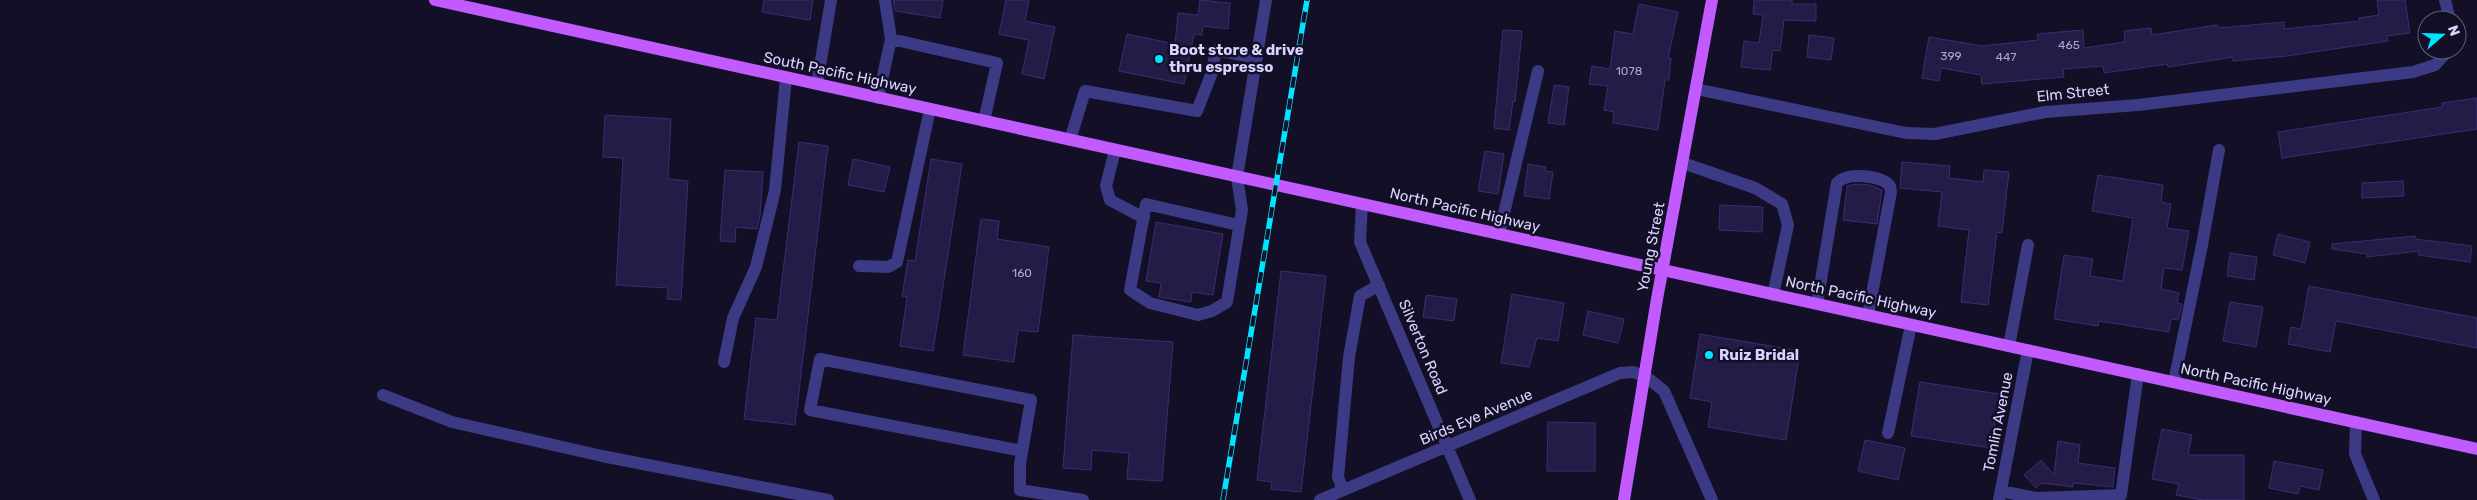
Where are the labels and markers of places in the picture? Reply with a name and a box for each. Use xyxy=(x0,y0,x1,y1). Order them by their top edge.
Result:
place label: Boot store & drive thru espresso xyxy=(1169,41,1304,76)
marker: Boot store & drive thru espresso xyxy=(1153,53,1165,65)
place label: Ruiz Bridal xyxy=(1719,346,1799,364)
marker: Ruiz Bridal xyxy=(1703,349,1715,361)

